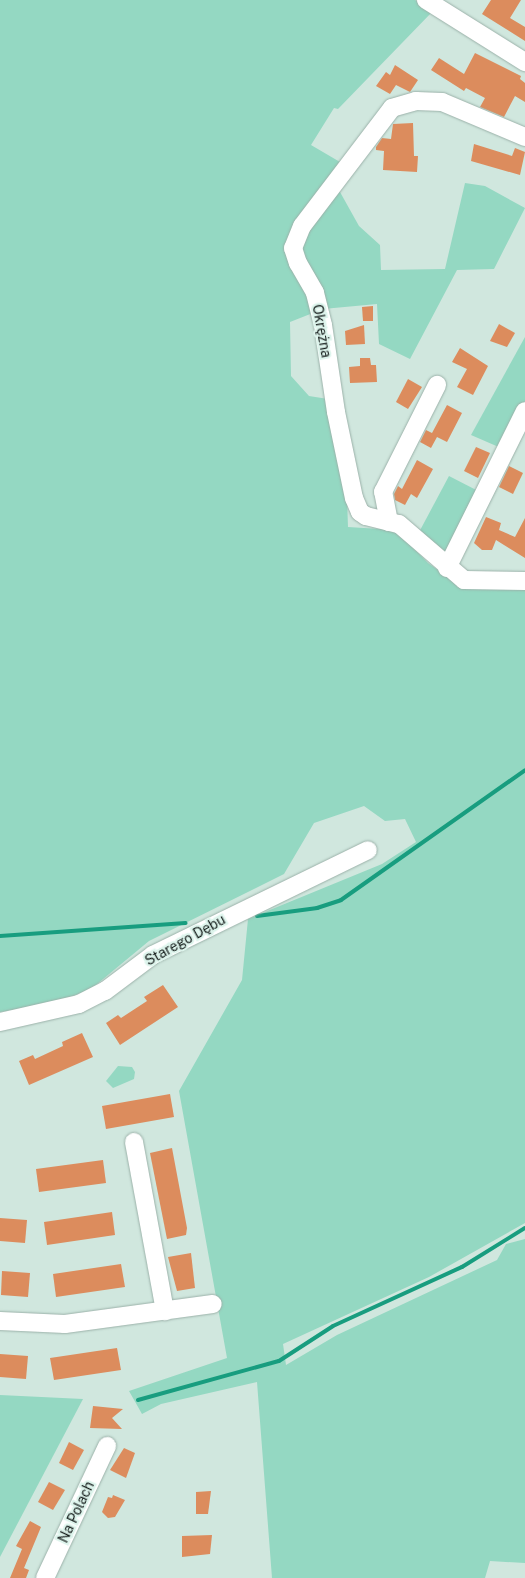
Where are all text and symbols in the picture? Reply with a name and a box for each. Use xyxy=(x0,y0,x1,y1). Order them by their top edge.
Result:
street label: Okrężna xyxy=(309,303,335,359)
street label: Starego Dębu xyxy=(142,911,228,969)
street label: Na Polach xyxy=(54,1479,98,1545)

